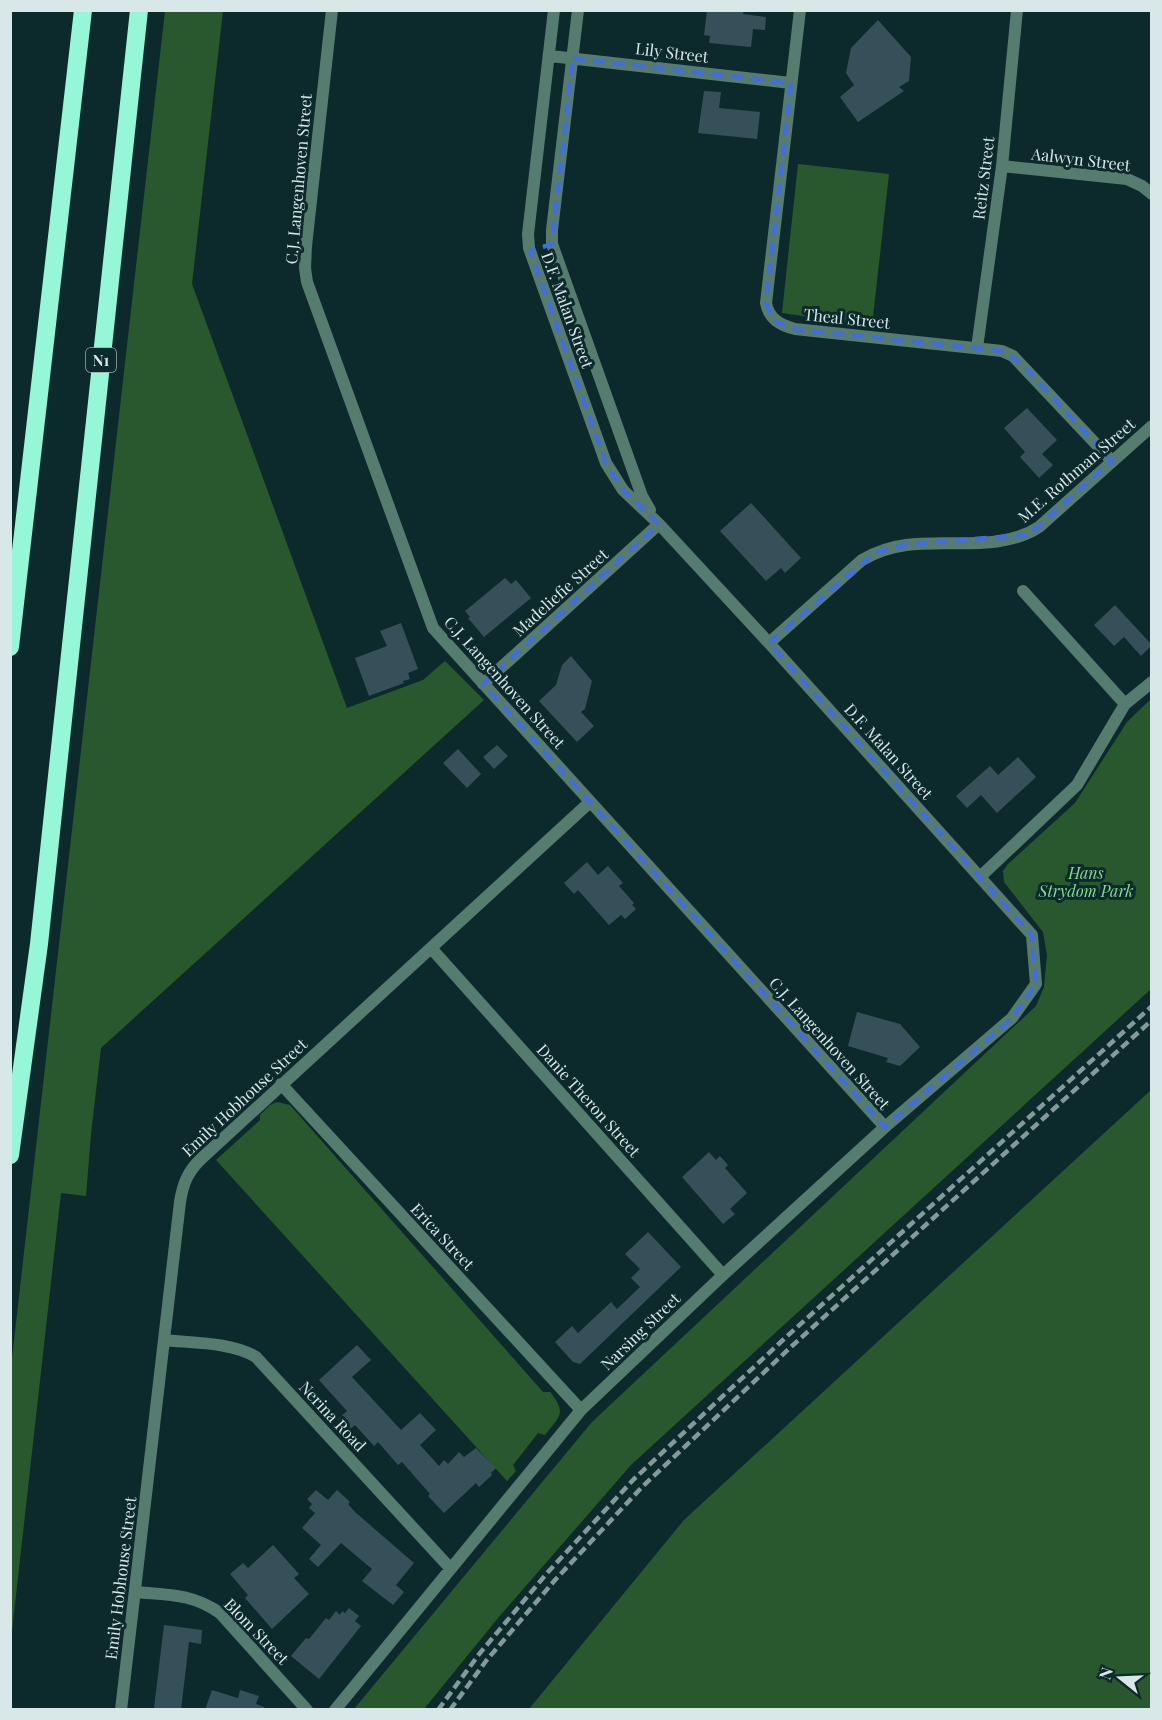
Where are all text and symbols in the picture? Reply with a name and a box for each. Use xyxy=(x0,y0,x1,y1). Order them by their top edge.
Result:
street label: Lily Street xyxy=(634,37,710,67)
street label: C.J. Langenhoven Street xyxy=(280,93,316,265)
street label: Reitz Street xyxy=(967,135,999,221)
street label: Aalwyn Street xyxy=(1029,142,1132,176)
street label: D.F. Malan Street xyxy=(537,249,599,371)
street label: Theal Street xyxy=(803,303,892,333)
road number: N1 xyxy=(86,348,116,372)
street label: M.E. Rothman Street xyxy=(1013,413,1139,527)
street label: Madeliefie Street xyxy=(508,543,612,640)
street label: C.J. Langenhoven Street xyxy=(440,611,570,753)
street label: D.F. Malan Street xyxy=(840,699,938,804)
park label: Hans Strydom Park xyxy=(1038,862,1133,901)
street label: C.J. Langenhoven Street xyxy=(765,972,895,1114)
street label: Emily Hobhouse Street xyxy=(177,1033,311,1161)
street label: Danie Theron Street xyxy=(533,1039,645,1161)
street label: Erica Street xyxy=(407,1198,480,1274)
street label: Narsing Street xyxy=(596,1288,684,1374)
street label: Nerina Road xyxy=(295,1376,371,1456)
street label: Emily Hobhouse Street xyxy=(100,1495,140,1661)
street label: Blom Street xyxy=(220,1593,294,1669)
north arrow xyxy=(1090,1648,1150,1708)
text: N xyxy=(1093,1664,1117,1682)

